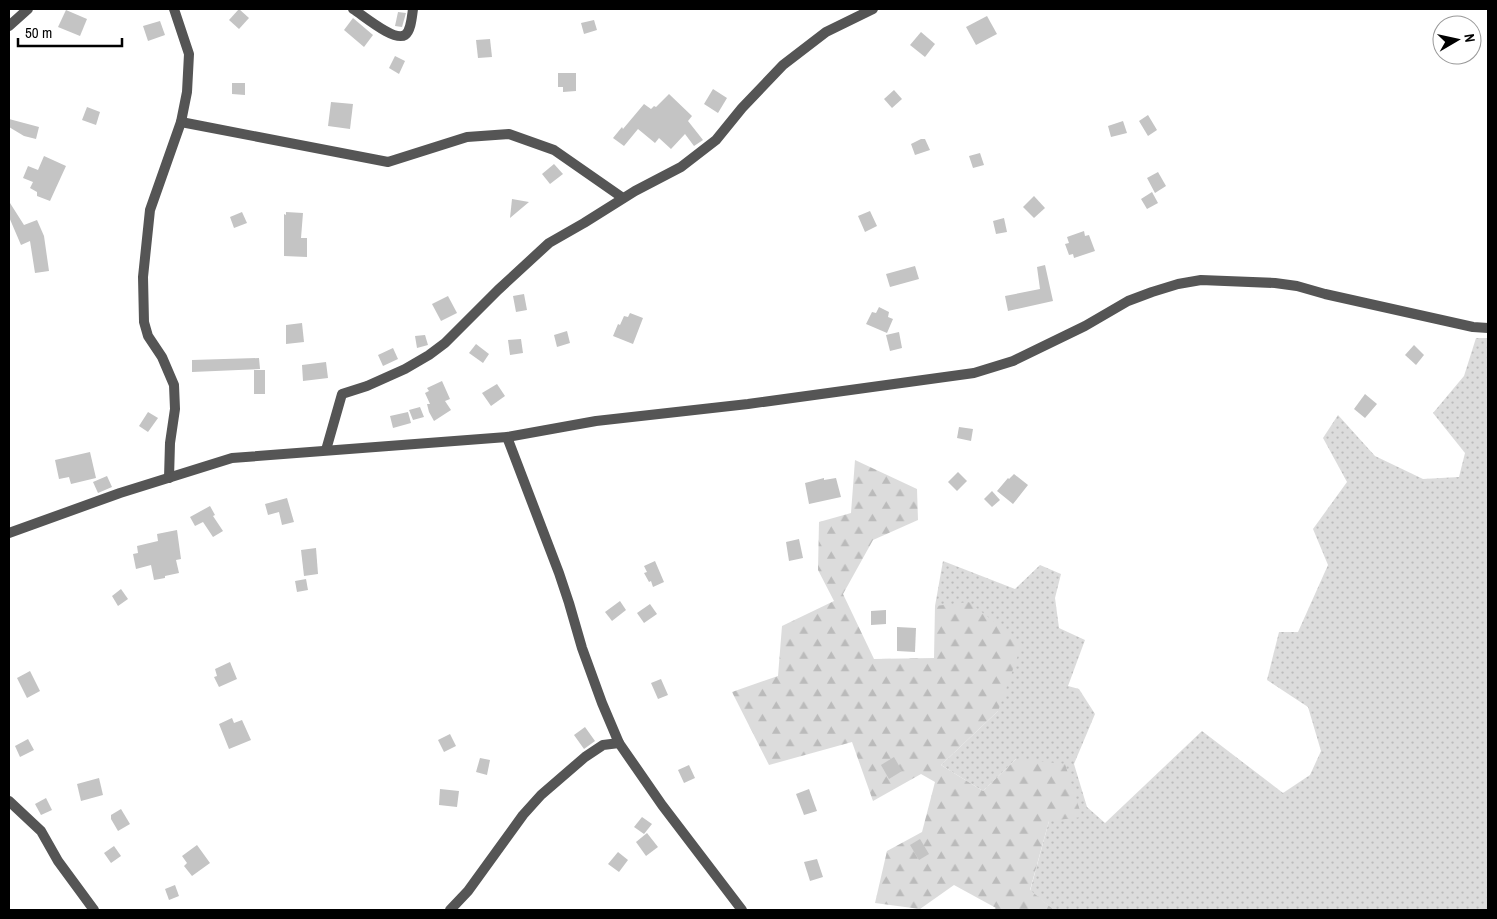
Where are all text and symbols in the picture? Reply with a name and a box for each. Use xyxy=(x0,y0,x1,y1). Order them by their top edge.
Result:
scale bar xyxy=(18,15,121,47)
north arrow xyxy=(1432,15,1482,65)
text: 50 m xyxy=(25,22,52,43)
text: N xyxy=(1460,32,1479,43)

